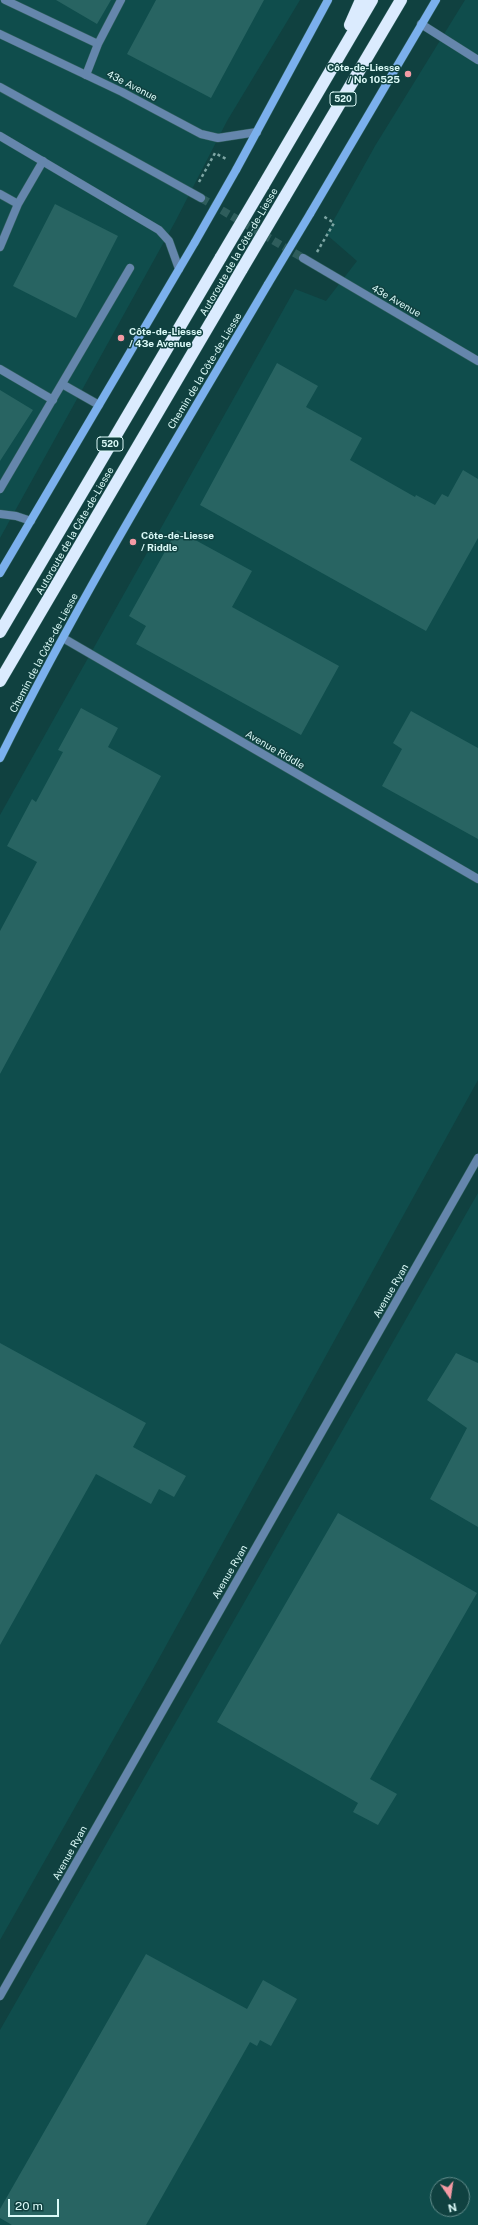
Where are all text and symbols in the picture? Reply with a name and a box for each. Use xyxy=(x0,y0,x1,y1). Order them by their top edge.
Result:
place label: Côte-de-Liesse / No 10525 xyxy=(327,62,400,86)
street label: 43e Avenue xyxy=(105,68,159,104)
marker: Côte-de-Liesse / No 10525 xyxy=(403,69,413,79)
road number: 520 xyxy=(330,92,356,106)
street label: Autoroute de la Côte-de-Liesse xyxy=(198,186,280,318)
street label: 43e Avenue xyxy=(369,282,423,320)
street label: Chemin de la Côte-de-Liesse xyxy=(165,311,245,431)
place label: Côte-de-Liesse / 43e Avenue xyxy=(129,326,202,350)
marker: Côte-de-Liesse / 43e Avenue xyxy=(116,333,126,343)
road number: 520 xyxy=(97,437,123,451)
street label: Autoroute de la Côte-de-Liesse xyxy=(34,465,116,597)
place label: Côte-de-Liesse / Riddle xyxy=(141,530,214,554)
marker: Côte-de-Liesse / Riddle xyxy=(128,537,138,547)
street label: Chemin de la Côte-de-Liesse xyxy=(7,591,81,715)
street label: Avenue Riddle xyxy=(243,728,307,772)
street label: Avenue Ryan xyxy=(371,1262,411,1320)
street label: Avenue Ryan xyxy=(210,1543,250,1601)
street label: Avenue Ryan xyxy=(50,1824,90,1882)
north arrow xyxy=(430,2177,470,2217)
scale bar xyxy=(10,2191,61,2217)
text: 20 m xyxy=(15,2199,43,2213)
text: N xyxy=(447,2201,458,2215)

